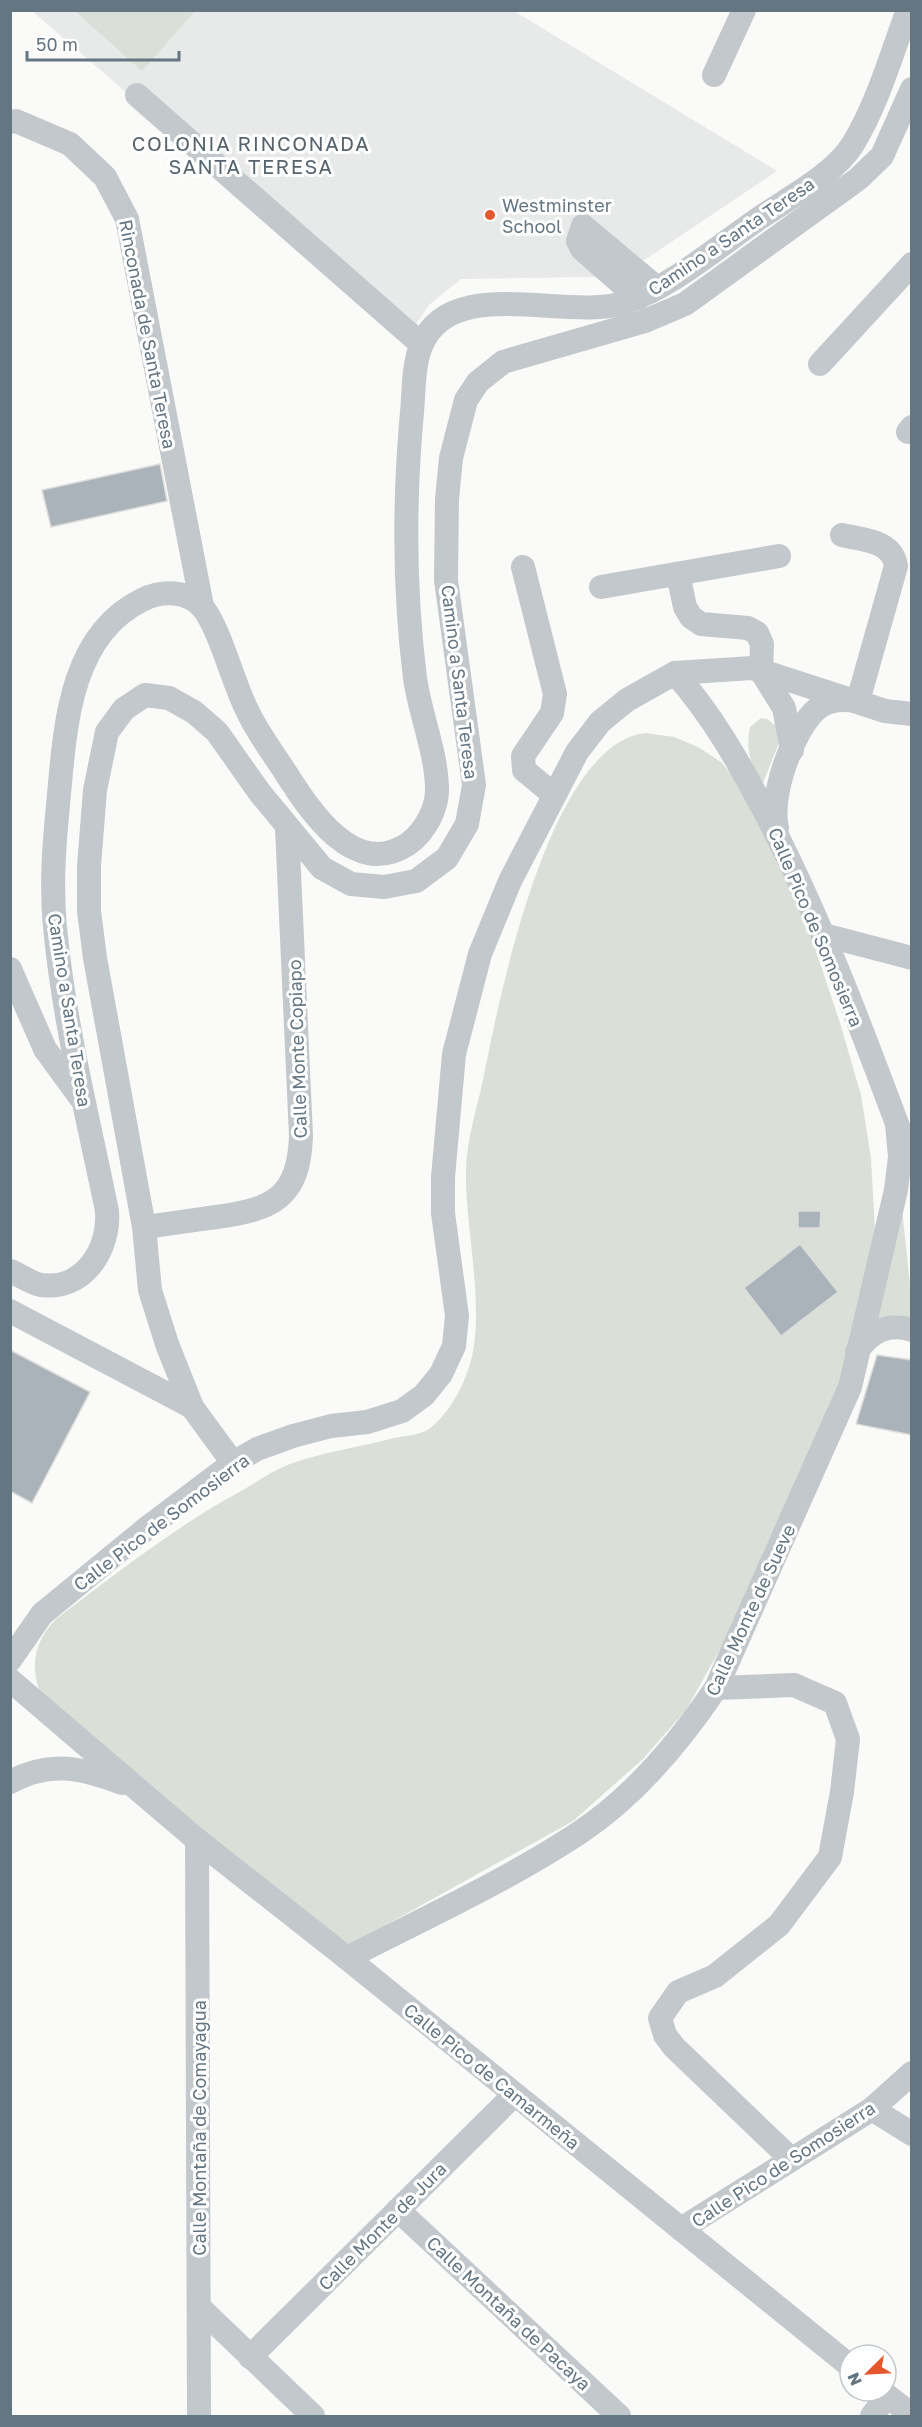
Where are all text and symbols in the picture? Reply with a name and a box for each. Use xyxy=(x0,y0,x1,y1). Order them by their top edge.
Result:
scale bar xyxy=(27,24,178,62)
text: 50 m xyxy=(36,33,78,55)
district label: COLONIA RINCONADA SANTA TERESA xyxy=(132,131,370,178)
street label: Camino a Santa Teresa xyxy=(644,172,818,300)
place label: Westminster School xyxy=(502,194,612,237)
marker: Westminster School xyxy=(483,208,497,222)
street label: Rinconada de Santa Teresa xyxy=(115,217,181,451)
street label: Camino a Santa Teresa xyxy=(437,584,483,780)
street label: Calle Pico de Somosierra xyxy=(764,824,868,1030)
street label: Camino a Santa Teresa xyxy=(44,912,96,1108)
street label: Calle Monte Copiapo xyxy=(283,959,311,1139)
street label: Calle Pico de Somosierra xyxy=(69,1449,253,1595)
street label: Calle Monte de Sueve xyxy=(701,1521,799,1699)
street label: Calle Pico de Camarmeña xyxy=(400,1998,584,2154)
street label: Calle Montaña de Comayagua xyxy=(188,2000,210,2256)
street label: Calle Pico de Somosierra xyxy=(687,2096,879,2232)
street label: Calle Monte de Jura xyxy=(313,2157,451,2295)
street label: Calle Montaña de Pacaya xyxy=(422,2231,596,2395)
north arrow xyxy=(838,2343,898,2403)
text: N xyxy=(843,2369,866,2389)

